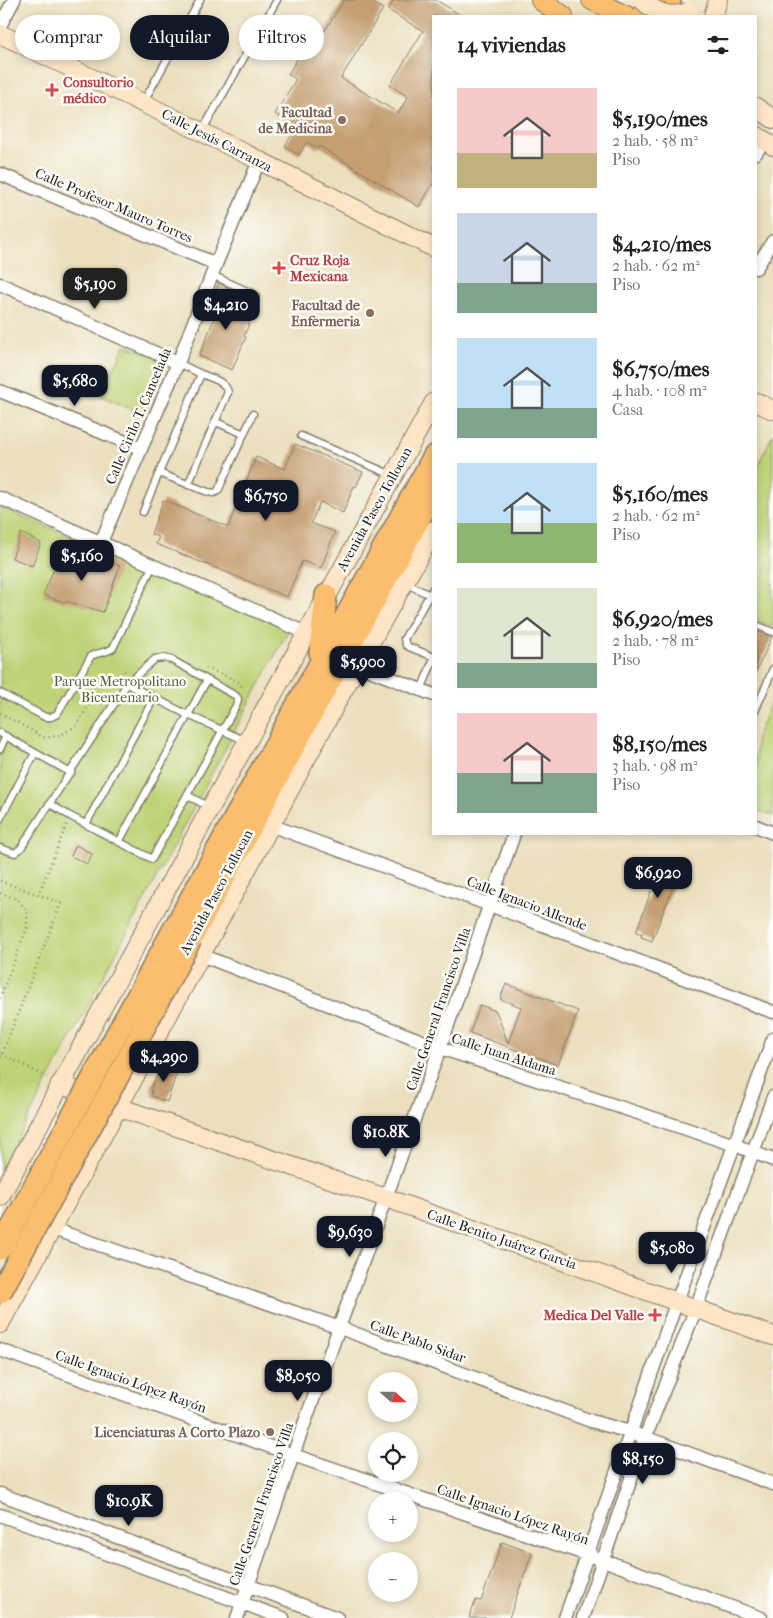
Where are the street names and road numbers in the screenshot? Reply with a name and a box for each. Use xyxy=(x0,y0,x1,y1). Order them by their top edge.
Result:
street label: Calle Jesús Carranza xyxy=(159,105,275,176)
street label: Calle Profesor Mauro Torres xyxy=(33,165,195,246)
street label: Calle Cirilo T. Cancelada xyxy=(102,345,175,487)
street label: Avenida Paseo Tollocan xyxy=(333,444,416,575)
street label: Avenida Paseo Tollocan xyxy=(176,827,257,959)
street label: Calle Ignacio Allende xyxy=(464,873,589,934)
street label: Calle General Francisco Villa xyxy=(402,925,475,1093)
street label: Calle Juan Aldama xyxy=(449,1030,559,1080)
street label: Calle Benito Juárez Garcia xyxy=(425,1206,579,1273)
street label: Calle Pablo Sidar xyxy=(368,1316,468,1367)
street label: Calle Ignacio López Rayón xyxy=(53,1346,209,1417)
street label: Calle General Francisco Villa xyxy=(225,1420,298,1588)
street label: Calle Ignacio López Rayón xyxy=(435,1480,591,1548)

